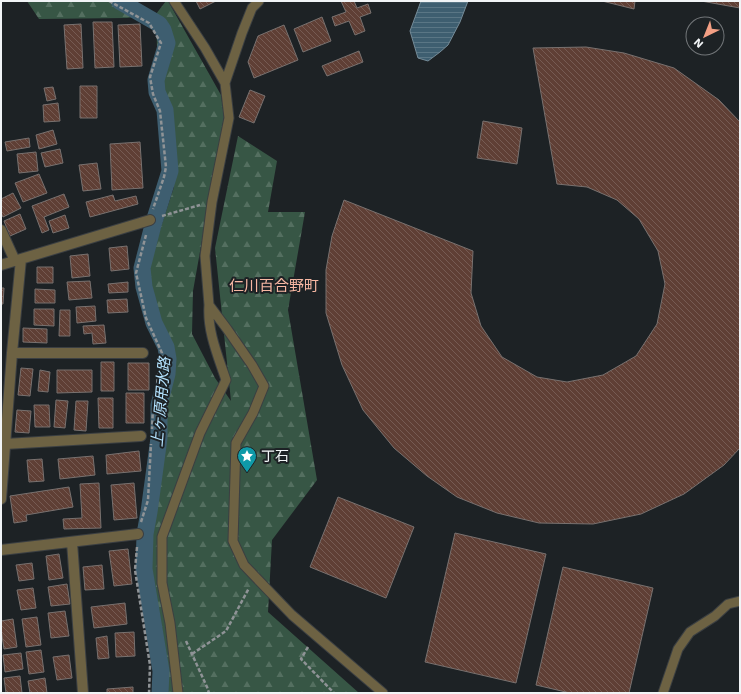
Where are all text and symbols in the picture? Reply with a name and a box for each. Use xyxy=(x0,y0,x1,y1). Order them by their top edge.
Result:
north arrow xyxy=(685,16,725,56)
text: N xyxy=(691,35,706,50)
district label: 仁川百合野町 xyxy=(229,277,319,295)
water label: 上ヶ原用水路 xyxy=(148,354,174,448)
place icon: 丁石 xyxy=(236,445,258,473)
place label: 丁石 xyxy=(261,448,289,464)

